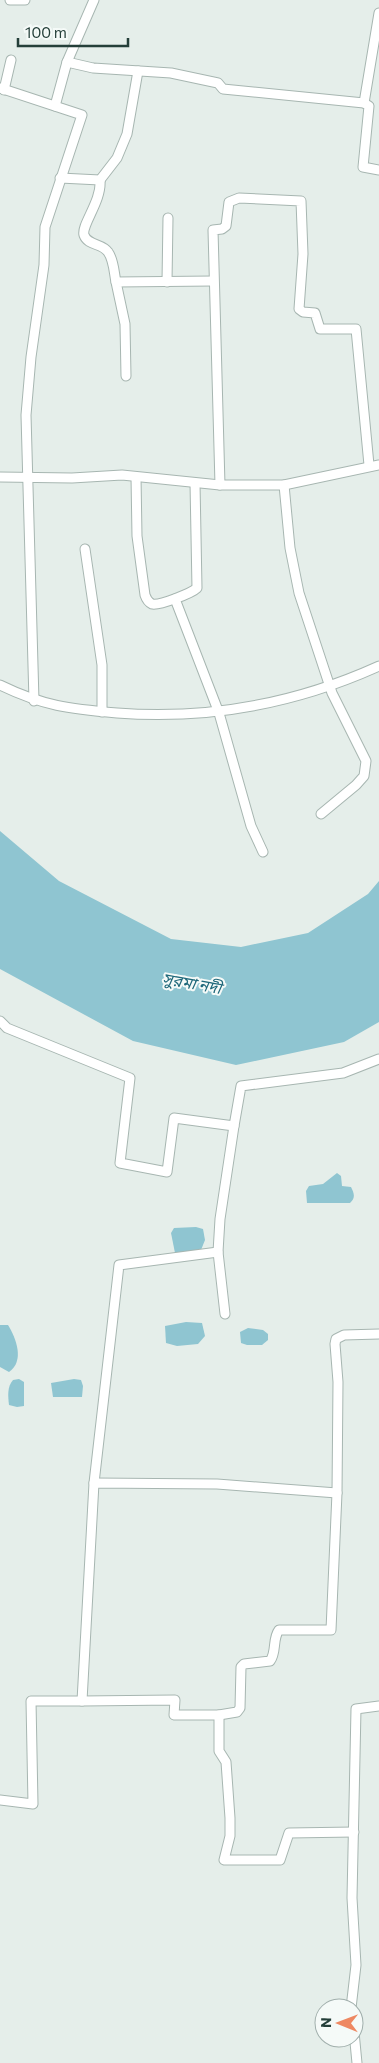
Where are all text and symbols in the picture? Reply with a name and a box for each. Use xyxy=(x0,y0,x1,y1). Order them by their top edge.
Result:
scale bar xyxy=(18,15,128,47)
text: 100 m xyxy=(25,23,67,41)
water label: সুরমা নদী xyxy=(161,968,226,998)
north arrow xyxy=(314,1998,364,2048)
text: N xyxy=(317,2017,334,2028)

